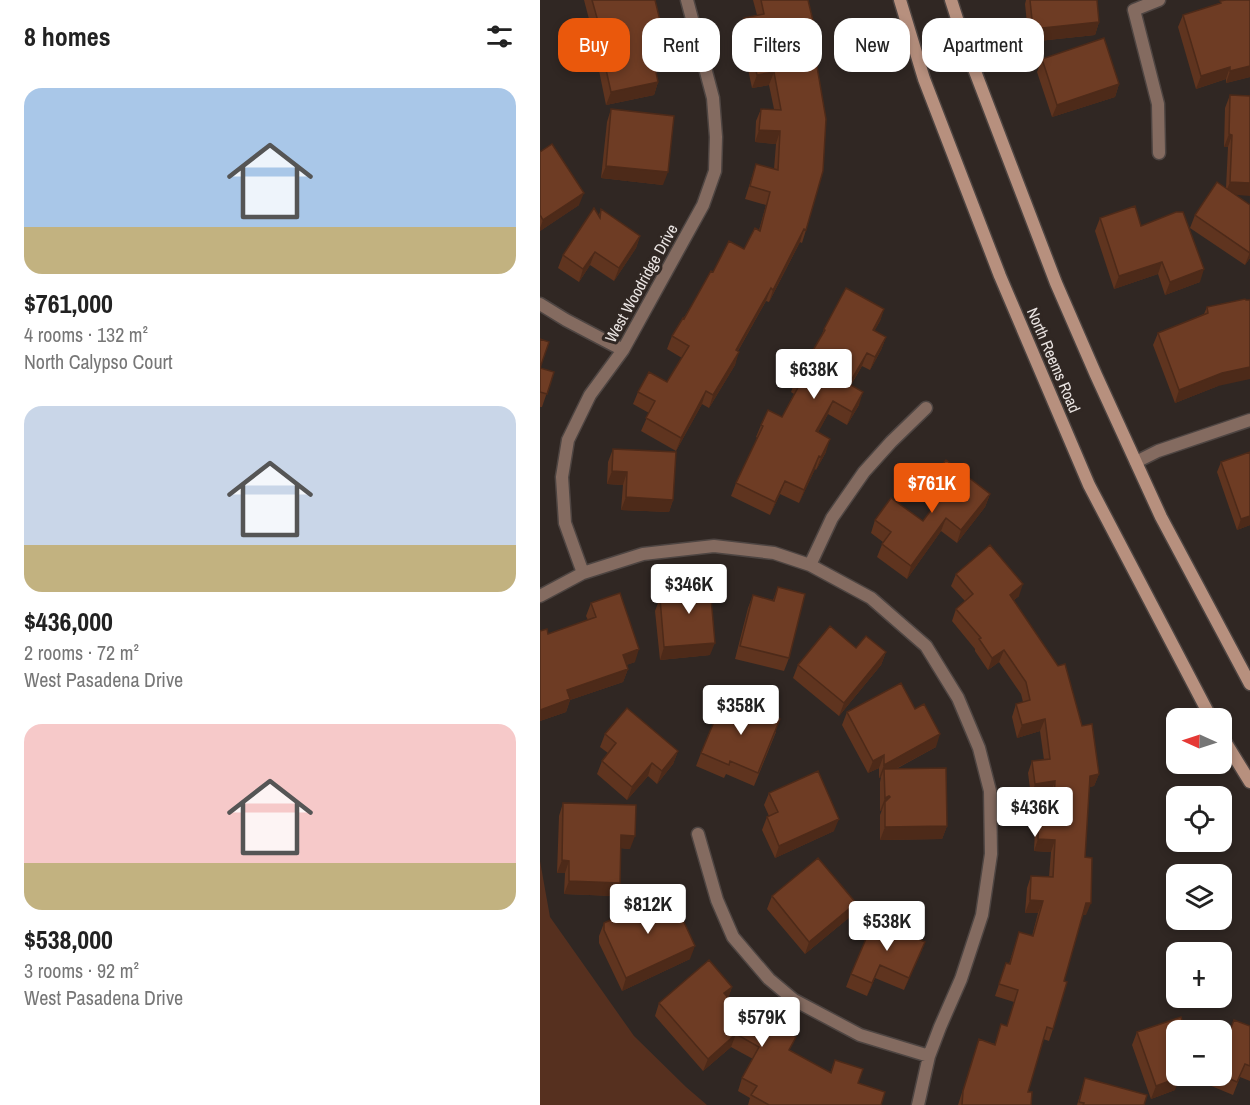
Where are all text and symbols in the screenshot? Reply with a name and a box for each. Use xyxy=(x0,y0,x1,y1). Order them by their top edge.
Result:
chip: Buy xyxy=(558,18,630,72)
chip: Rent xyxy=(642,18,720,72)
chip: Filters xyxy=(732,18,822,72)
chip: New xyxy=(834,18,910,72)
chip: Apartment xyxy=(922,18,1044,72)
text: 8 homes xyxy=(24,19,111,54)
icon: filters xyxy=(483,20,516,53)
icon: home xyxy=(216,127,324,235)
street label: West Woodridge Drive xyxy=(599,220,683,346)
text: $761,000 xyxy=(24,286,113,321)
street label: North Reems Road xyxy=(1022,304,1086,416)
text: 4 rooms · 132 m² xyxy=(24,321,148,348)
text: North Calypso Court xyxy=(24,348,173,375)
pin: $638K xyxy=(772,349,856,400)
text: $638K xyxy=(790,355,838,382)
icon: home xyxy=(216,445,324,553)
pin: $761K xyxy=(890,463,974,514)
text: $761K xyxy=(908,469,956,496)
pin: $346K xyxy=(647,564,731,615)
text: $346K xyxy=(665,570,713,597)
text: $436,000 xyxy=(24,604,113,639)
text: 2 rooms · 72 m² xyxy=(24,639,139,666)
text: West Pasadena Drive xyxy=(24,666,183,693)
pin: $358K xyxy=(699,685,783,736)
text: $358K xyxy=(717,691,765,718)
north arrow xyxy=(1166,708,1232,774)
map controls xyxy=(1166,708,1232,1086)
icon: home xyxy=(216,763,324,871)
button: locate xyxy=(1166,786,1232,852)
pin: $436K xyxy=(993,787,1077,838)
text: $436K xyxy=(1011,793,1059,820)
button: layers xyxy=(1166,864,1232,930)
pin: $812K xyxy=(606,884,690,935)
text: $812K xyxy=(624,890,672,917)
pin: $538K xyxy=(845,901,929,952)
text: $538K xyxy=(863,907,911,934)
text: $538,000 xyxy=(24,922,113,957)
button: + xyxy=(1166,942,1232,1008)
text: 3 rooms · 92 m² xyxy=(24,957,139,984)
text: West Pasadena Drive xyxy=(24,984,183,1011)
pin: $579K xyxy=(720,997,804,1048)
text: $579K xyxy=(738,1003,786,1030)
button: − xyxy=(1166,1020,1232,1086)

